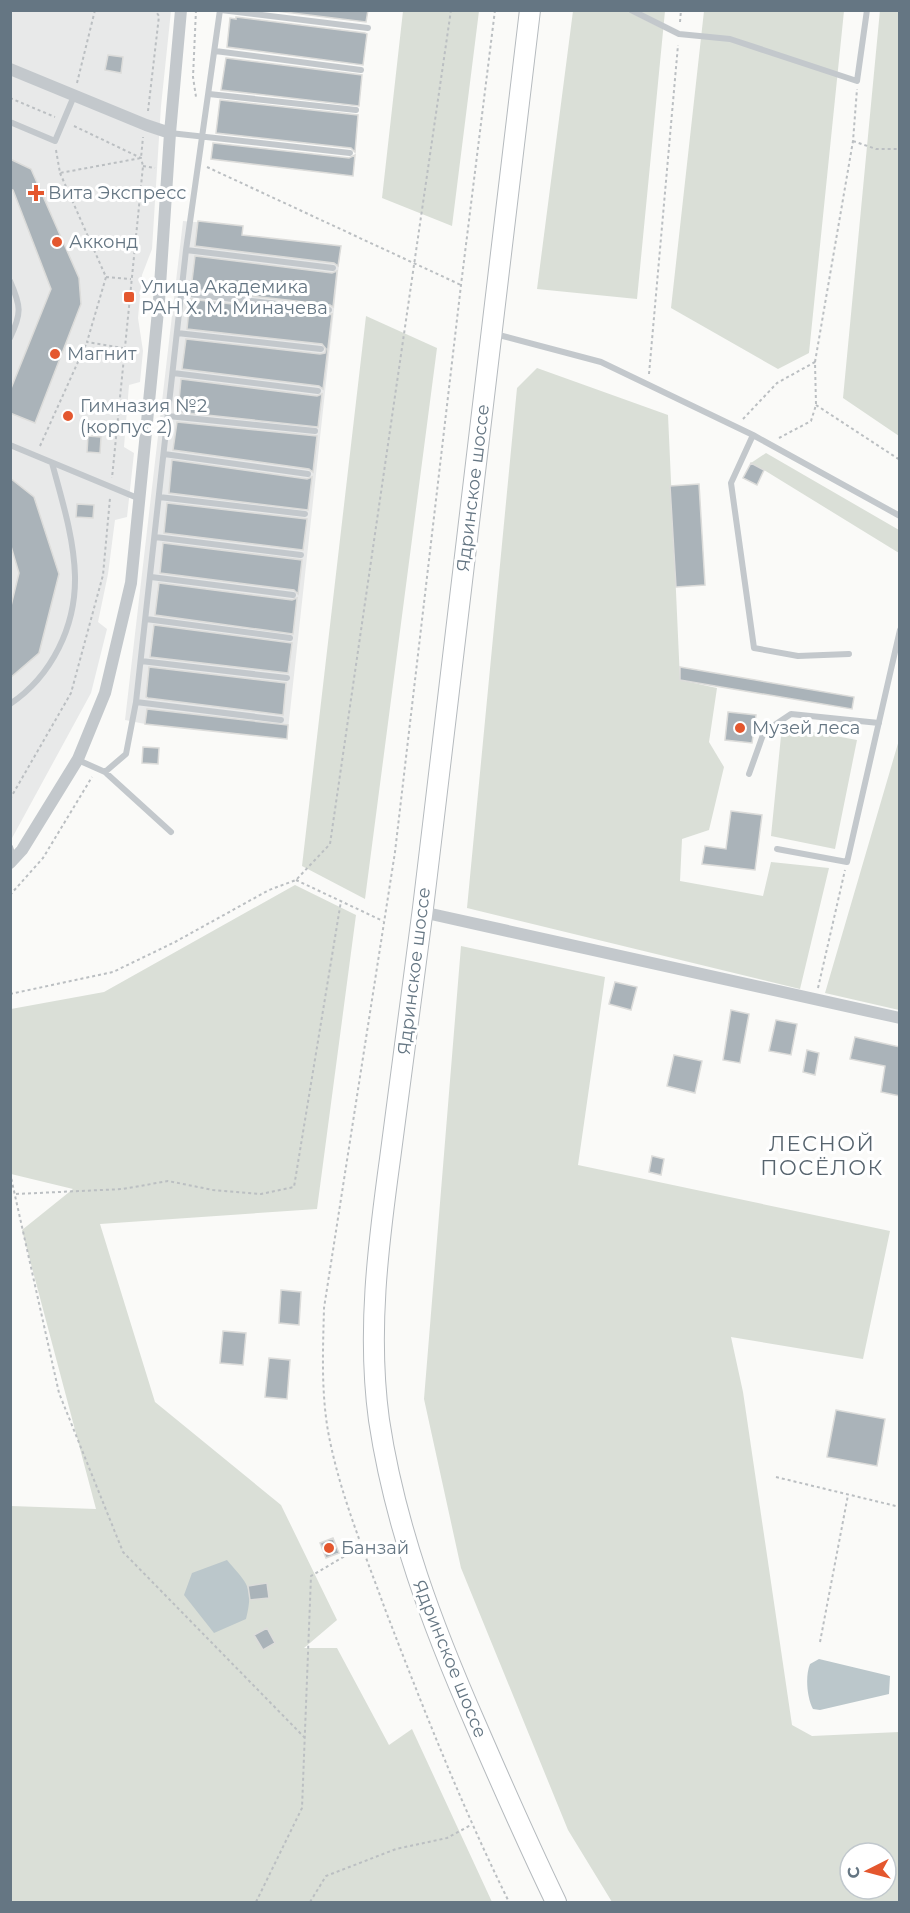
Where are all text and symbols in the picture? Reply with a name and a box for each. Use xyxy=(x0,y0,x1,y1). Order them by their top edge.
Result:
place label: Вита Экспресс xyxy=(48,182,186,204)
marker: Вита Экспресс xyxy=(29,186,43,200)
place label: Акконд xyxy=(69,231,139,253)
marker: Акконд xyxy=(50,235,64,249)
place label: Улица Академика РАН Х. М. Миначева xyxy=(141,276,328,319)
marker: Улица Академика РАН Х. М. Миначева xyxy=(122,290,136,304)
place label: Магнит xyxy=(67,343,137,365)
marker: Магнит xyxy=(48,347,62,361)
place label: Гимназия №2 (корпус 2) xyxy=(80,395,207,438)
street label: Ядринское шоссе xyxy=(452,403,494,573)
marker: Гимназия №2 (корпус 2) xyxy=(61,409,75,423)
place label: Музей леса xyxy=(752,717,860,739)
marker: Музей леса xyxy=(733,721,747,735)
street label: Ядринское шоссе xyxy=(393,886,435,1056)
district label: ЛЕСНОЙ ПОСЁЛОК xyxy=(760,1131,884,1180)
place label: Банзай xyxy=(341,1537,409,1559)
marker: Банзай xyxy=(322,1541,336,1555)
street label: Ядринское шоссе xyxy=(408,1577,492,1741)
north arrow xyxy=(838,1841,898,1901)
text: С xyxy=(843,1865,864,1879)

